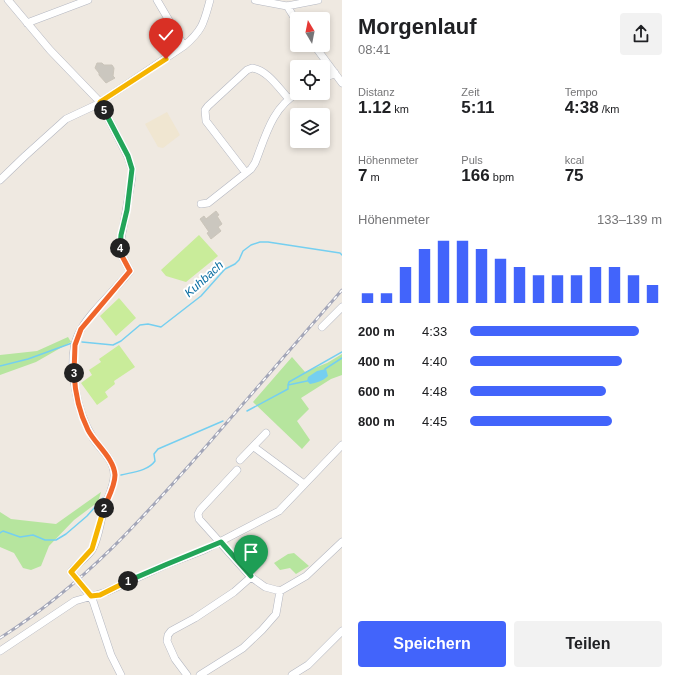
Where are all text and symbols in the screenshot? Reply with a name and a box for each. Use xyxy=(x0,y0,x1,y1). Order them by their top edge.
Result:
north arrow xyxy=(290,12,330,52)
map controls xyxy=(290,12,330,148)
button: share xyxy=(620,13,662,55)
text: Morgenlauf xyxy=(358,14,477,39)
pin xyxy=(149,18,183,59)
icon: check xyxy=(155,24,177,46)
text: 08:41 xyxy=(358,42,391,57)
button: locate xyxy=(290,60,330,100)
text: Distanz xyxy=(358,86,395,98)
text: Zeit xyxy=(461,86,480,98)
text: Tempo xyxy=(565,86,598,98)
text: 1.12 xyxy=(358,98,391,117)
text: 5:11 xyxy=(461,98,494,117)
text: 4:38 xyxy=(565,98,599,117)
pin: 5 xyxy=(94,100,114,120)
text: km xyxy=(391,103,409,115)
text: /km xyxy=(599,103,619,115)
text: 5 xyxy=(101,104,107,116)
button: layers xyxy=(290,108,330,148)
text: Höhenmeter xyxy=(358,154,419,166)
text: Puls xyxy=(461,154,483,166)
text: kcal xyxy=(565,154,584,166)
text: 7 xyxy=(358,166,367,185)
text: 166 xyxy=(461,166,490,185)
text: 75 xyxy=(565,166,584,185)
text: m xyxy=(367,171,380,183)
text: bpm xyxy=(490,171,514,183)
text: Höhenmeter xyxy=(358,212,430,227)
text: 133–139 m xyxy=(597,212,662,227)
pin: 4 xyxy=(110,238,130,258)
text: 4 xyxy=(117,242,123,254)
water label: Kuhbach xyxy=(182,258,227,300)
text: 200 m xyxy=(358,324,395,339)
text: 4:33 xyxy=(422,324,447,339)
text: 400 m xyxy=(358,354,395,369)
text: 4:40 xyxy=(422,354,447,369)
pin: 3 xyxy=(64,363,84,383)
text: 3 xyxy=(71,367,77,379)
text: 600 m xyxy=(358,384,395,399)
text: 4:48 xyxy=(422,384,447,399)
text: 800 m xyxy=(358,414,395,429)
text: 4:45 xyxy=(422,414,447,429)
pin: 2 xyxy=(94,498,114,518)
text: 2 xyxy=(101,502,107,514)
pin xyxy=(234,535,268,576)
icon: arrive xyxy=(240,541,262,563)
pin: 1 xyxy=(118,571,138,591)
text: 1 xyxy=(125,575,131,587)
button: Speichern xyxy=(358,621,506,667)
button: Teilen xyxy=(514,621,662,667)

